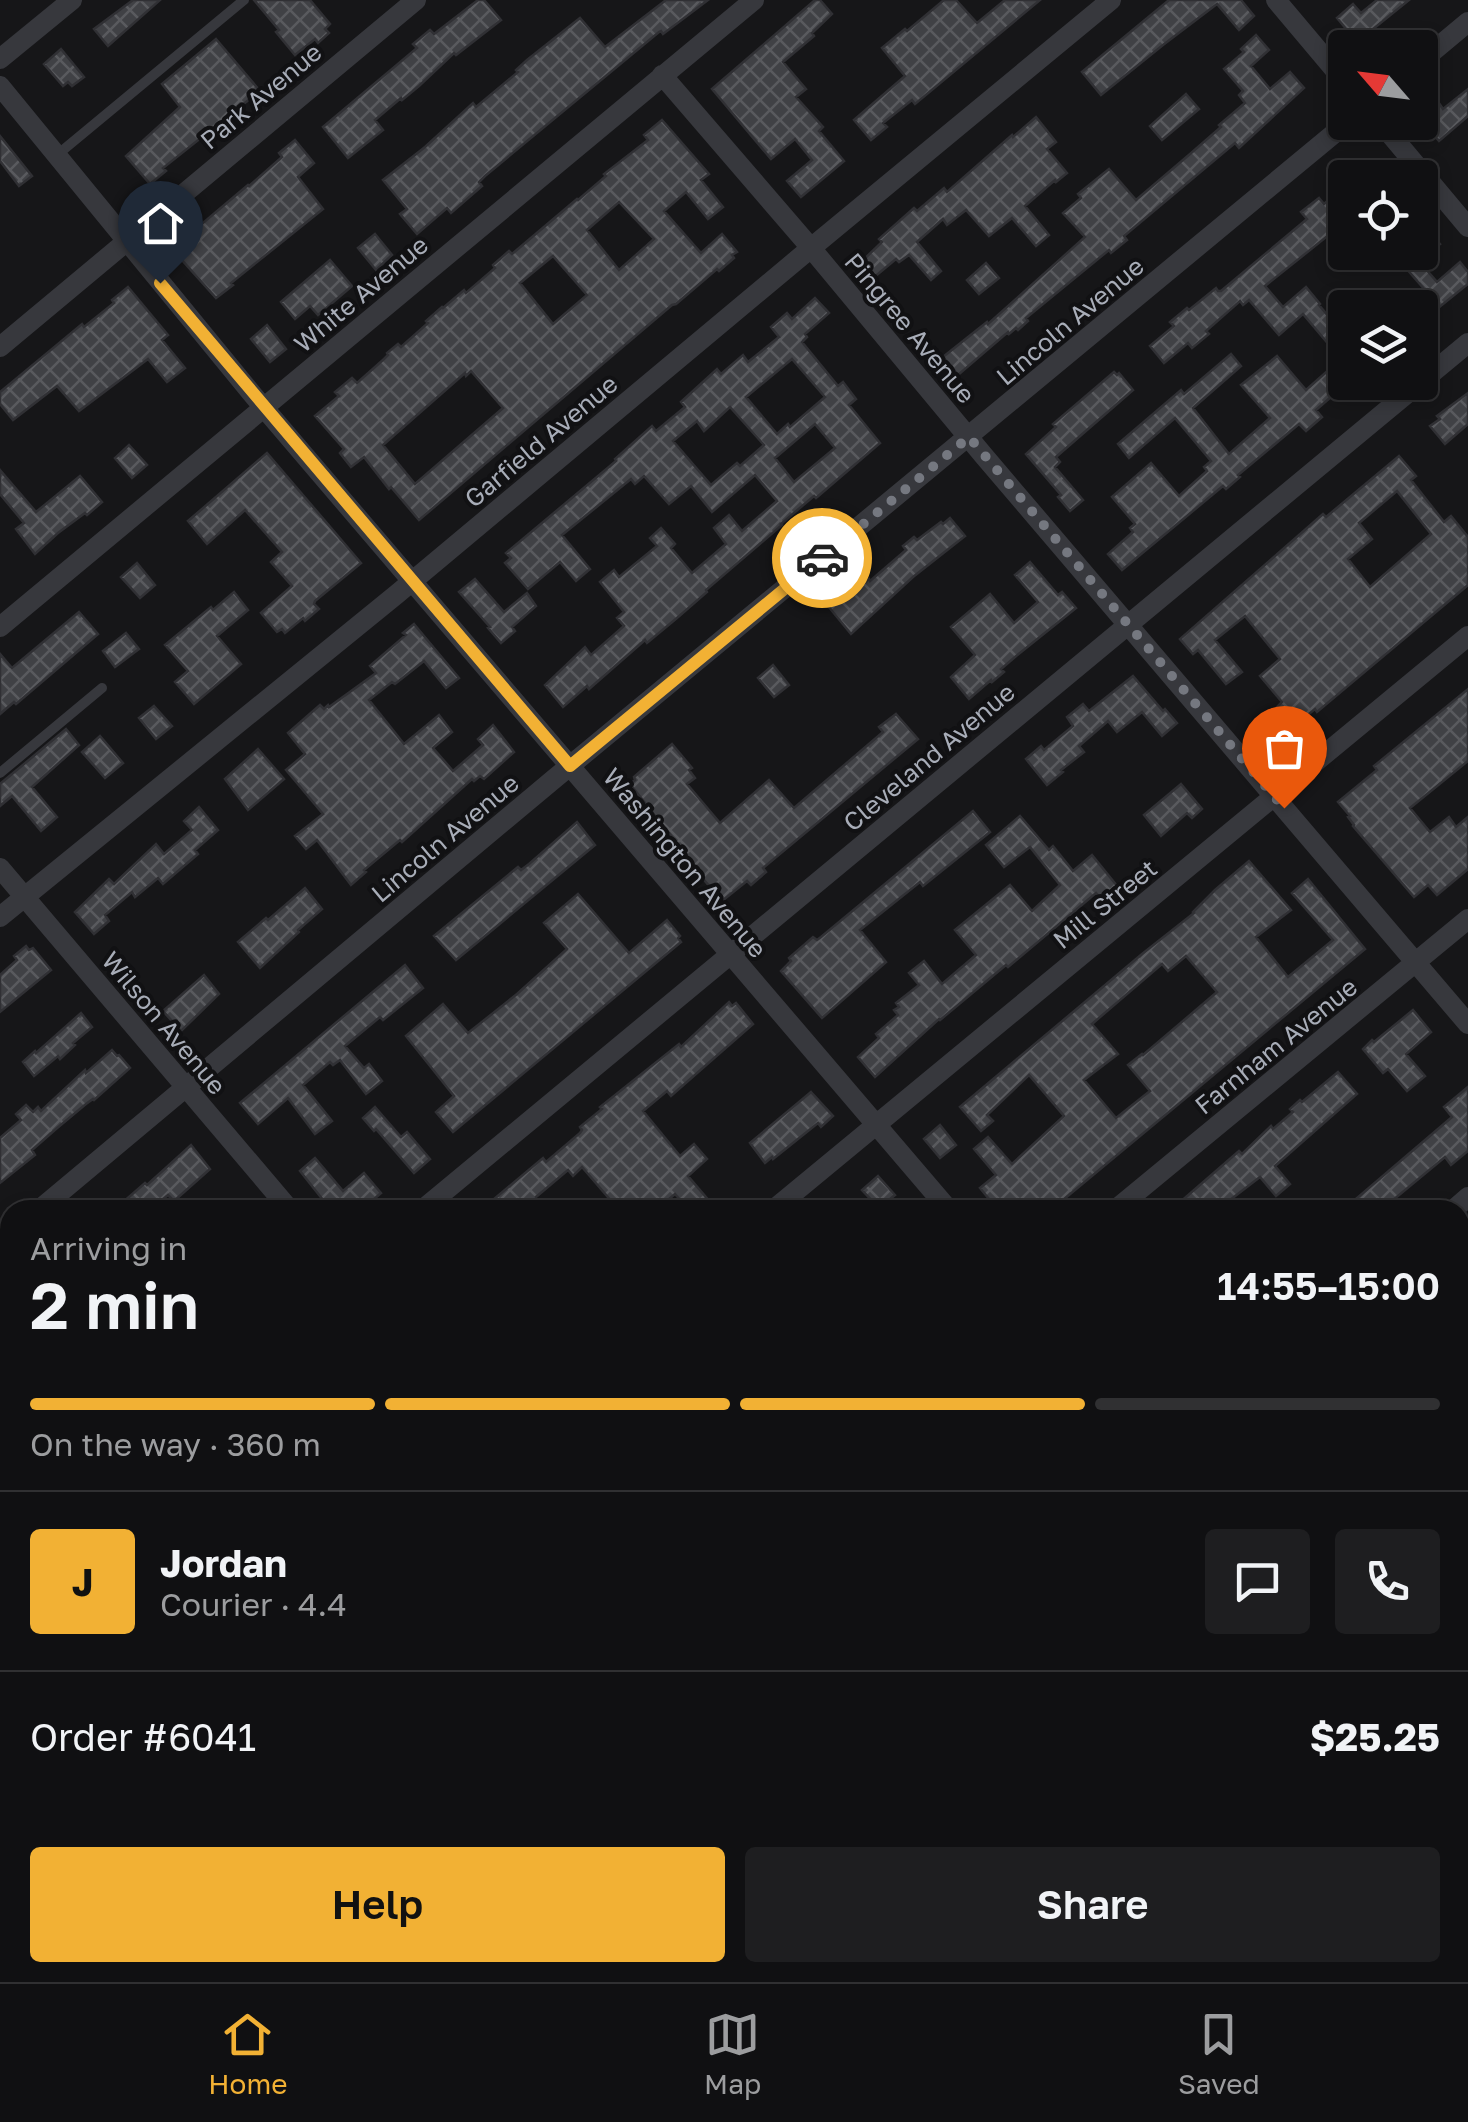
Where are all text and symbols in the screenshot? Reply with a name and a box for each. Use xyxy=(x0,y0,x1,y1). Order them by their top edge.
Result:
north arrow xyxy=(1328,30,1438,140)
map controls xyxy=(1328,30,1438,400)
street label: Park Avenue xyxy=(194,36,328,155)
button: locate xyxy=(1328,160,1438,270)
pin xyxy=(118,181,203,284)
icon: home xyxy=(133,196,188,251)
street label: White Avenue xyxy=(287,229,434,359)
street label: Pingree Avenue xyxy=(838,246,982,409)
street label: Lincoln Avenue xyxy=(990,250,1150,391)
button: layers xyxy=(1328,290,1438,400)
street label: Garfield Avenue xyxy=(458,368,623,514)
courier xyxy=(772,508,872,608)
icon: car xyxy=(795,531,850,586)
street label: Cleveland Avenue xyxy=(837,676,1021,837)
pin xyxy=(1242,706,1327,809)
icon: bag xyxy=(1257,721,1312,776)
street label: Washington Avenue xyxy=(597,762,774,964)
street label: Lincoln Avenue xyxy=(365,767,525,908)
street label: Mill Street xyxy=(1047,852,1163,955)
street label: Wilson Avenue xyxy=(96,945,233,1100)
street label: Farnham Avenue xyxy=(1188,971,1363,1121)
text: Arriving in xyxy=(30,1229,187,1267)
text: 14:55–15:00 xyxy=(1217,1263,1440,1308)
text: 2 min xyxy=(30,1265,199,1343)
text: On the way · 360 m xyxy=(30,1425,321,1463)
button: chat xyxy=(1205,1529,1310,1634)
button: phone xyxy=(1335,1529,1440,1634)
text: Jordan xyxy=(160,1540,287,1585)
text: J xyxy=(72,1559,93,1604)
text: Courier · 4.4 xyxy=(160,1585,347,1623)
text: Order #6041 xyxy=(30,1714,256,1759)
text: $25.25 xyxy=(1310,1714,1440,1759)
button: Help xyxy=(30,1847,725,1962)
button: Share xyxy=(745,1847,1440,1962)
tab: Home xyxy=(208,2007,287,2100)
tab: Map xyxy=(704,2007,761,2100)
tab: Saved xyxy=(1178,2007,1260,2100)

